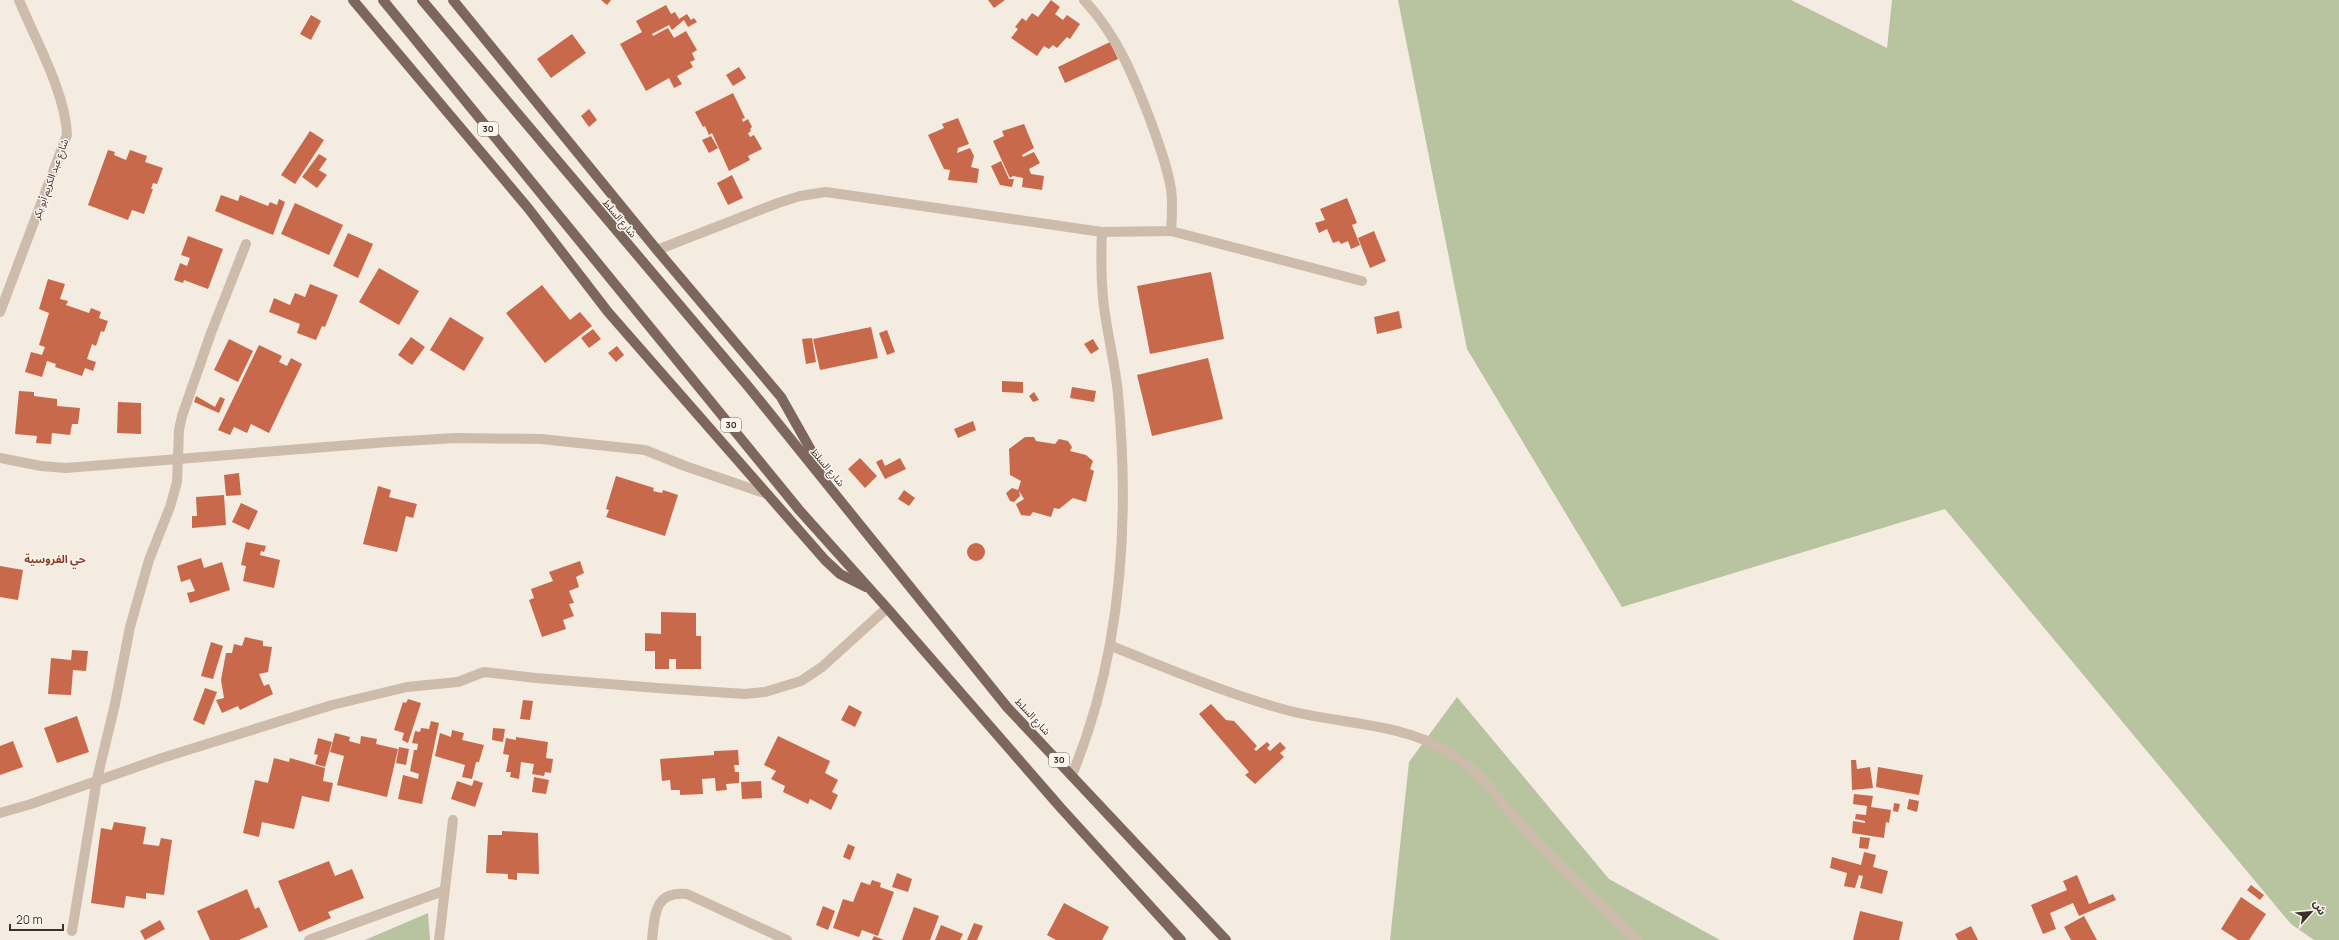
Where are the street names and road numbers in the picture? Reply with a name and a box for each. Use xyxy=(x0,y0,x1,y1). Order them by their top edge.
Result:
road number: 30 xyxy=(478,122,498,136)
street label: شارع عبد الكريم أبو بكر xyxy=(29,136,72,223)
street label: شارع السلط xyxy=(599,196,640,241)
road number: 30 xyxy=(721,418,741,432)
street label: شارع السلط xyxy=(807,445,848,490)
street label: شارع السلط xyxy=(1011,694,1054,738)
road number: 30 xyxy=(1049,753,1069,767)

